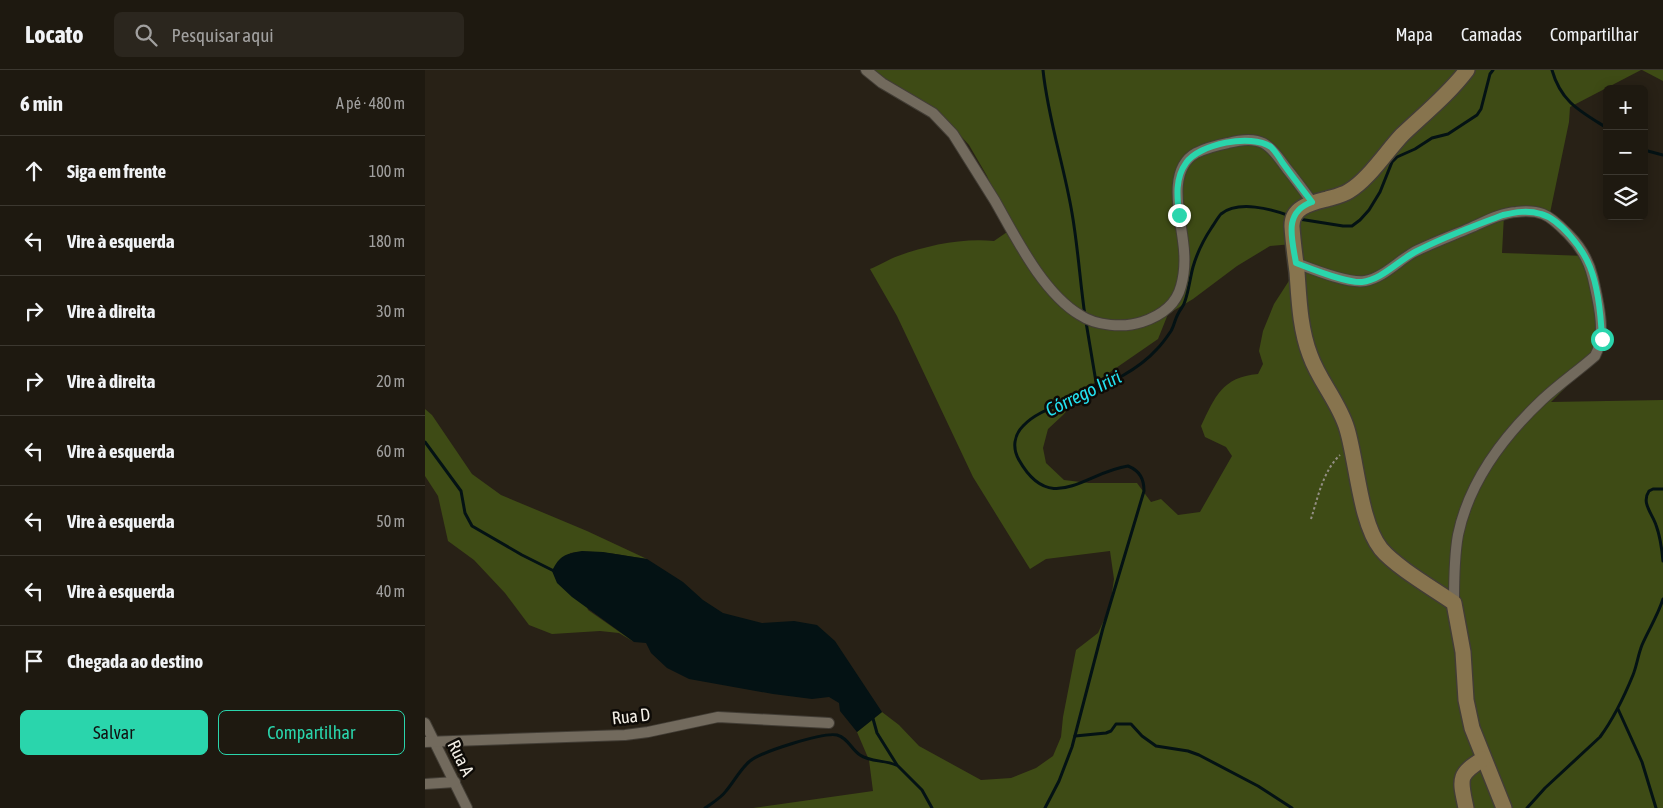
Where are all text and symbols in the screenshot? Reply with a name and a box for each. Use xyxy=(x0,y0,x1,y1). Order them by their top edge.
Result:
search box xyxy=(114,12,464,57)
text: Locato xyxy=(25,21,84,48)
icon: search xyxy=(132,21,160,49)
text: Pesquisar aqui xyxy=(172,24,274,46)
text: Mapa xyxy=(1396,24,1433,45)
text: Camadas xyxy=(1461,24,1522,45)
text: Compartilhar xyxy=(1550,24,1638,45)
map controls xyxy=(1603,85,1648,220)
button: + xyxy=(1603,85,1648,130)
text: 6 min xyxy=(20,91,63,115)
text: A pé · 480 m xyxy=(336,94,405,112)
button: − xyxy=(1603,130,1648,175)
icon: ahead xyxy=(20,157,48,185)
text: Siga em frente xyxy=(67,160,166,182)
text: 100 m xyxy=(369,162,405,180)
button: layers xyxy=(1603,175,1648,220)
route end xyxy=(1168,204,1191,227)
icon: left xyxy=(20,227,48,255)
text: Vire à esquerda xyxy=(67,230,175,252)
text: 180 m xyxy=(369,232,405,250)
icon: right xyxy=(20,297,48,325)
text: Vire à direita xyxy=(67,300,155,322)
text: 30 m xyxy=(376,302,405,320)
route start xyxy=(1591,328,1614,351)
water label: Córrego Iriri xyxy=(1042,365,1124,421)
icon: right xyxy=(20,367,48,395)
text: Vire à direita xyxy=(67,370,155,392)
text: 20 m xyxy=(376,372,405,390)
icon: left xyxy=(20,437,48,465)
text: Vire à esquerda xyxy=(67,440,175,462)
text: 60 m xyxy=(376,442,405,460)
icon: left xyxy=(20,507,48,535)
text: Vire à esquerda xyxy=(67,510,175,532)
text: 50 m xyxy=(376,512,405,530)
icon: left xyxy=(20,577,48,605)
text: Vire à esquerda xyxy=(67,580,175,602)
text: 40 m xyxy=(376,582,405,600)
icon: arrive xyxy=(20,647,48,675)
text: Chegada ao destino xyxy=(67,650,203,672)
street label: Rua D xyxy=(611,704,651,728)
button: Salvar xyxy=(20,710,208,755)
button: Compartilhar xyxy=(218,710,405,755)
street label: Rua A xyxy=(443,737,479,780)

